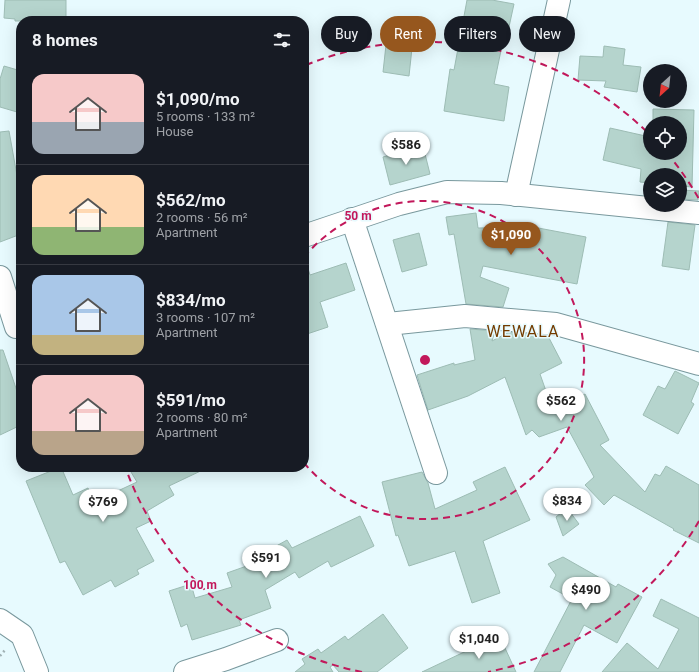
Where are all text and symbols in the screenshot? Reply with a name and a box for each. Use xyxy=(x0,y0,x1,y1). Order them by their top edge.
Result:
chip: Buy xyxy=(321,16,372,52)
chip: Rent xyxy=(380,16,436,52)
chip: Filters xyxy=(444,16,511,52)
chip: New xyxy=(519,16,575,52)
icon: filters xyxy=(271,29,293,51)
text: 8 homes xyxy=(32,30,98,50)
north arrow xyxy=(643,64,687,108)
map controls xyxy=(643,64,687,212)
text: $1,090/mo xyxy=(156,89,240,109)
icon: home xyxy=(64,90,112,138)
text: 5 rooms · 133 m² xyxy=(156,109,255,124)
button: locate xyxy=(643,116,687,160)
text: House xyxy=(156,124,193,139)
pin: $586 xyxy=(382,132,430,166)
text: $586 xyxy=(391,137,421,152)
button: layers xyxy=(643,168,687,212)
text: $562/mo xyxy=(156,190,226,210)
icon: home xyxy=(64,191,112,239)
text: 50 m xyxy=(344,209,372,223)
text: 2 rooms · 56 m² xyxy=(156,210,248,225)
pin: $1,090 xyxy=(478,222,544,256)
text: Apartment xyxy=(156,225,218,240)
text: $1,090 xyxy=(491,227,531,242)
text: $834/mo xyxy=(156,290,226,310)
icon: home xyxy=(64,291,112,339)
text: 3 rooms · 107 m² xyxy=(156,310,255,325)
district label: WEWALA xyxy=(487,322,559,341)
text: Apartment xyxy=(156,325,218,340)
centre of rings xyxy=(418,353,432,367)
pin: $562 xyxy=(537,388,585,422)
text: $591/mo xyxy=(156,390,226,410)
icon: home xyxy=(64,391,112,439)
text: $562 xyxy=(546,393,576,408)
text: 2 rooms · 80 m² xyxy=(156,410,248,425)
text: Apartment xyxy=(156,425,218,440)
pin: $834 xyxy=(543,488,591,522)
pin: $769 xyxy=(79,489,127,523)
text: $834 xyxy=(552,493,582,508)
text: $769 xyxy=(88,494,118,509)
pin: $591 xyxy=(242,545,290,579)
text: $591 xyxy=(251,550,281,565)
pin: $490 xyxy=(562,577,610,611)
text: 100 m xyxy=(183,578,217,592)
text: $490 xyxy=(571,582,601,597)
pin: $1,040 xyxy=(446,626,512,660)
text: $1,040 xyxy=(459,631,499,646)

